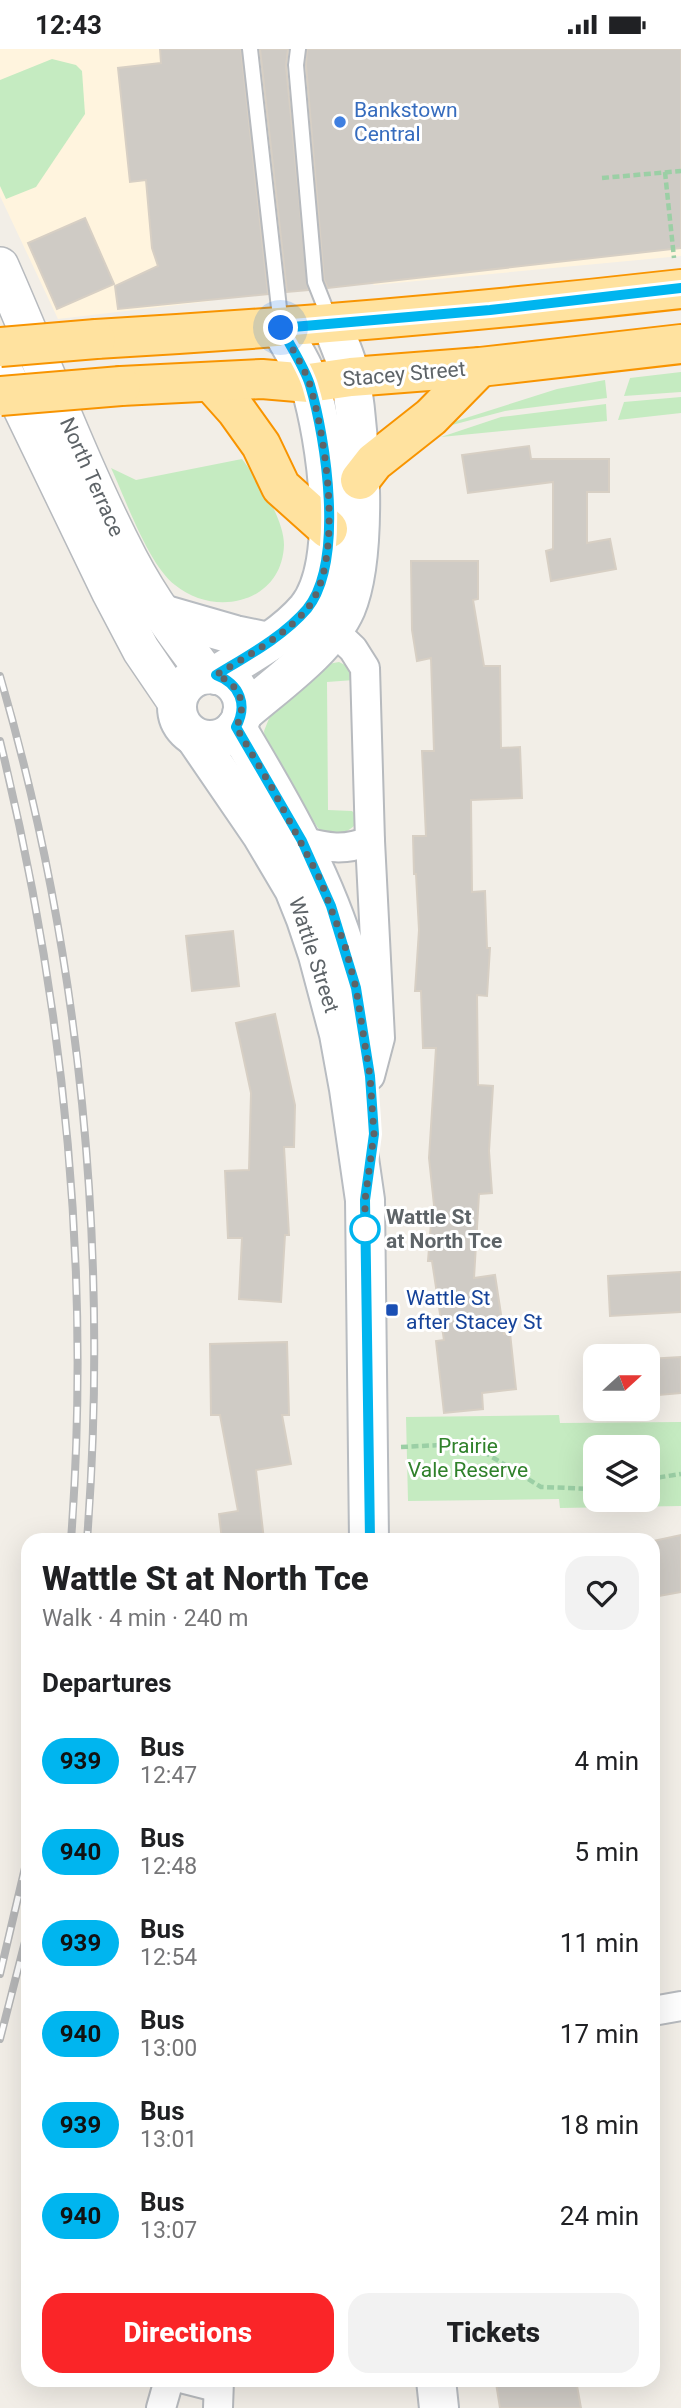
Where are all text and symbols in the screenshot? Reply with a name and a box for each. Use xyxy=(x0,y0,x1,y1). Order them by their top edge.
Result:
text: 12:43 xyxy=(35,10,102,40)
place label: Bankstown Central xyxy=(354,98,458,146)
marker: Bankstown Central xyxy=(332,114,348,130)
your location xyxy=(263,310,298,345)
street label: Stacey Street xyxy=(342,357,467,391)
street label: North Terrace xyxy=(55,414,129,540)
street label: Wattle Street xyxy=(284,894,344,1016)
place label: Wattle St at North Tce xyxy=(386,1205,502,1253)
marker: Wattle St at North Tce xyxy=(350,1214,380,1244)
place label: Wattle St after Stacey St xyxy=(406,1286,542,1334)
marker: Wattle St after Stacey St xyxy=(384,1302,400,1318)
north arrow xyxy=(583,1344,660,1421)
map controls xyxy=(583,1344,660,1512)
park label: Prairie Vale Reserve xyxy=(408,1434,528,1482)
button: layers xyxy=(583,1435,660,1512)
button: heart xyxy=(565,1556,639,1630)
text: Wattle St at North Tce xyxy=(42,1559,369,1598)
text: Walk · 4 min · 240 m xyxy=(42,1605,248,1632)
text: Departures xyxy=(42,1668,172,1698)
text: Bus xyxy=(140,1732,185,1762)
text: 4 min xyxy=(574,1746,639,1776)
text: 939 xyxy=(60,1747,101,1775)
text: 12:47 xyxy=(140,1762,197,1789)
text: Bus xyxy=(140,1823,185,1853)
text: 5 min xyxy=(574,1837,639,1867)
text: 940 xyxy=(60,1838,101,1866)
text: 12:48 xyxy=(140,1853,197,1880)
text: Bus xyxy=(140,1914,185,1944)
text: 11 min xyxy=(560,1928,639,1958)
text: 939 xyxy=(60,1929,101,1957)
text: 12:54 xyxy=(140,1944,197,1971)
text: Bus xyxy=(140,2005,185,2035)
text: 17 min xyxy=(560,2019,639,2049)
text: 940 xyxy=(60,2020,101,2048)
text: 13:00 xyxy=(140,2035,197,2062)
text: Bus xyxy=(140,2096,185,2126)
text: 18 min xyxy=(560,2110,639,2140)
text: 939 xyxy=(60,2111,101,2139)
text: 13:01 xyxy=(140,2126,197,2153)
text: Bus xyxy=(140,2187,185,2217)
text: 24 min xyxy=(560,2201,639,2231)
text: 940 xyxy=(60,2202,101,2230)
text: 13:07 xyxy=(140,2217,197,2244)
button: Directions xyxy=(42,2293,334,2373)
button: Tickets xyxy=(348,2293,639,2373)

